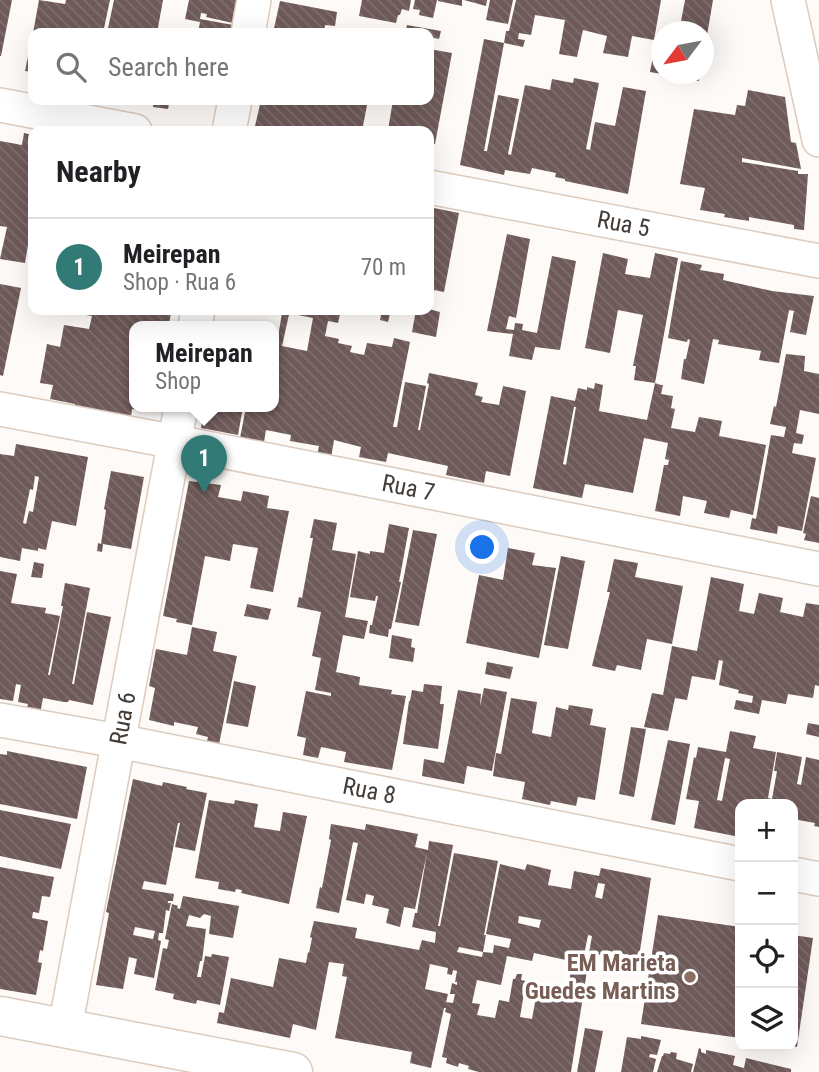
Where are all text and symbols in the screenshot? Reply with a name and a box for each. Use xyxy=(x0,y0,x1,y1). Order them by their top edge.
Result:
north arrow xyxy=(651,21,714,84)
search box xyxy=(28,28,434,105)
icon: search xyxy=(52,48,90,86)
text: Search here xyxy=(108,52,229,82)
text: Nearby xyxy=(56,154,141,189)
street label: Rua 5 xyxy=(595,205,652,243)
text: Meirepan xyxy=(123,239,220,269)
text: 1 xyxy=(73,254,85,281)
text: 70 m xyxy=(361,254,406,281)
text: Shop · Rua 6 xyxy=(123,269,236,296)
popup xyxy=(129,321,279,412)
text: Meirepan xyxy=(155,338,253,368)
text: Shop xyxy=(155,368,201,395)
pin: 1 xyxy=(181,435,227,493)
street label: Rua 7 xyxy=(380,469,437,507)
your location xyxy=(465,530,499,564)
street label: Rua 6 xyxy=(104,690,141,747)
street label: Rua 8 xyxy=(340,772,398,810)
map controls xyxy=(735,799,798,1051)
button: + xyxy=(735,799,798,862)
button: − xyxy=(735,862,798,925)
button: locate xyxy=(735,925,798,988)
place label: EM Marieta Guedes Martins xyxy=(525,949,676,1005)
marker: EM Marieta Guedes Martins xyxy=(682,969,698,985)
button: layers xyxy=(735,988,798,1051)

